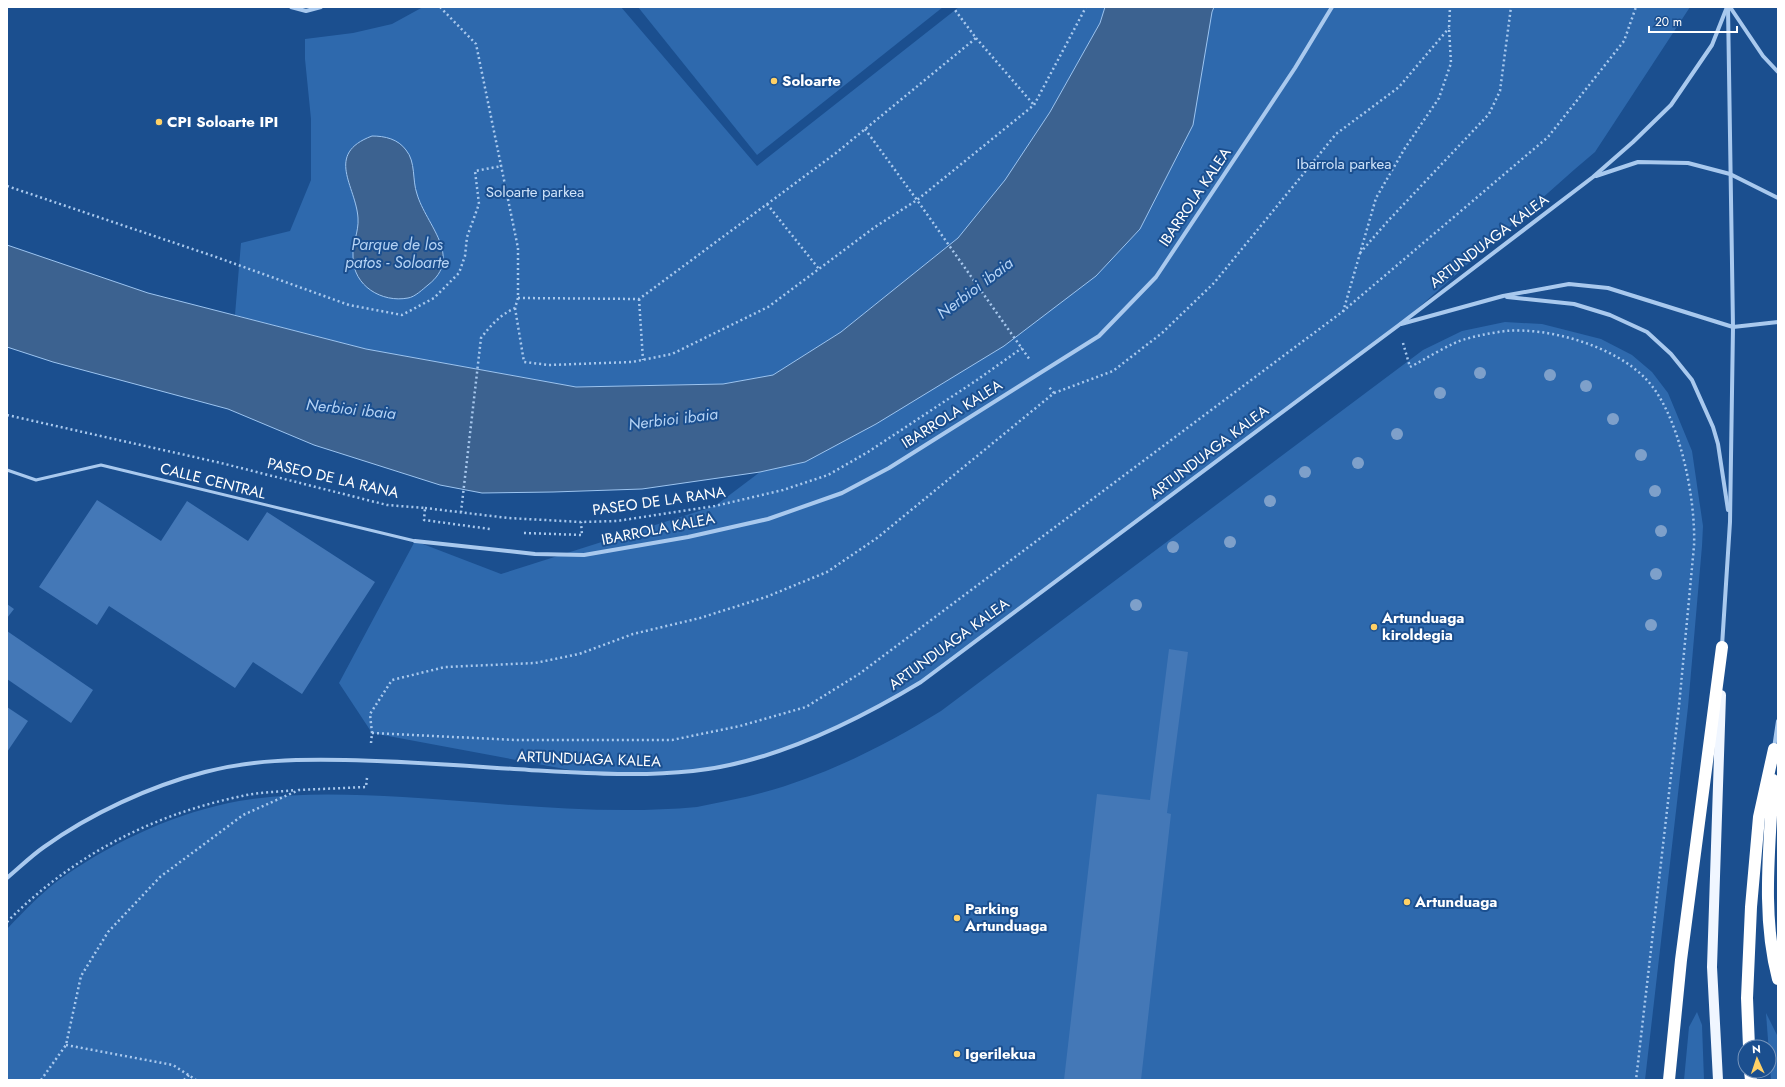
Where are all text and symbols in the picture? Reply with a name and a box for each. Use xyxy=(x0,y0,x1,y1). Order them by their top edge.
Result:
scale bar xyxy=(1649,8,1737,34)
text: 20 m xyxy=(1655,13,1682,31)
place label: Soloarte xyxy=(782,70,841,92)
marker: Soloarte xyxy=(769,76,779,86)
place label: CPI Soloarte IPI xyxy=(167,111,278,133)
marker: CPI Soloarte IPI xyxy=(154,117,164,127)
street label: IBARROLA KALEA xyxy=(1154,143,1236,251)
park label: Ibarrola parkea xyxy=(1296,153,1392,175)
park label: Soloarte parkea xyxy=(486,181,584,203)
street label: ARTUNDUAGA KALEA xyxy=(1425,189,1553,293)
water label: Parque de los patos - Soloarte xyxy=(345,233,449,274)
water label: Nerbioi ibaia xyxy=(932,252,1018,324)
street label: IBARROLA KALEA xyxy=(897,374,1007,454)
water label: Nerbioi ibaia xyxy=(305,393,397,425)
street label: ARTUNDUAGA KALEA xyxy=(1145,400,1273,504)
water label: Nerbioi ibaia xyxy=(627,402,719,436)
street label: PASEO DE LA RANA xyxy=(265,452,401,504)
street label: CALLE CENTRAL xyxy=(158,457,268,505)
street label: PASEO DE LA RANA xyxy=(591,481,727,521)
street label: IBARROLA KALEA xyxy=(599,507,717,551)
street label: ARTUNDUAGA KALEA xyxy=(884,593,1014,695)
place label: Artunduaga kiroldegia xyxy=(1381,607,1464,646)
marker: Artunduaga kiroldegia xyxy=(1369,622,1379,632)
street label: ARTUNDUAGA KALEA xyxy=(517,745,662,773)
place label: Artunduaga xyxy=(1414,891,1497,913)
marker: Artunduaga xyxy=(1402,897,1412,907)
place label: Parking Artunduaga xyxy=(964,898,1047,937)
marker: Parking Artunduaga xyxy=(952,913,962,923)
north arrow xyxy=(1737,1039,1777,1079)
text: N xyxy=(1752,1041,1761,1057)
place label: Igerilekua xyxy=(965,1043,1036,1065)
marker: Igerilekua xyxy=(952,1049,962,1059)

